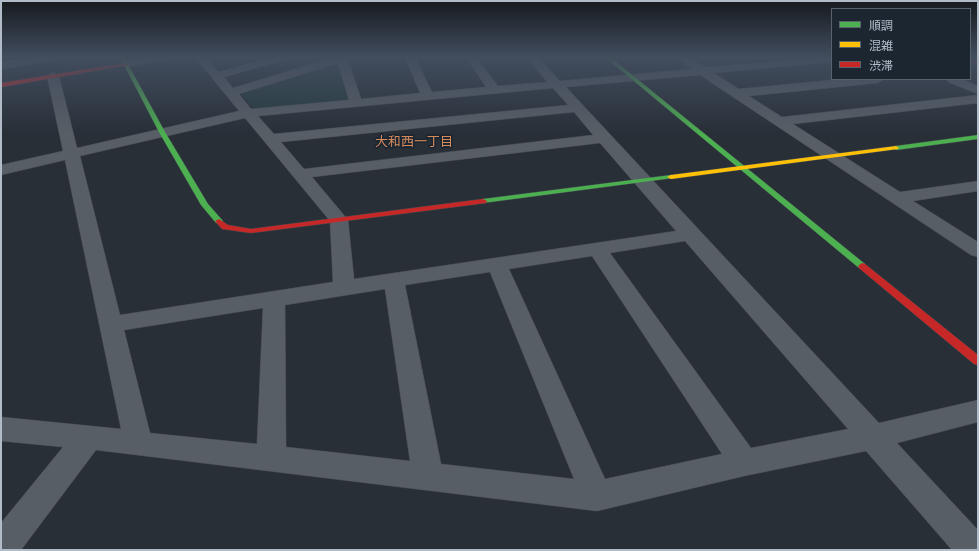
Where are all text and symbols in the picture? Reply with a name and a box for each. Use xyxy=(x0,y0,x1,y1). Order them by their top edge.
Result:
legend xyxy=(831,8,971,80)
text: 順調 xyxy=(869,19,893,33)
text: 混雑 xyxy=(869,39,893,53)
text: 渋滞 xyxy=(869,59,893,73)
district label: 大和西一丁目 xyxy=(375,134,453,150)

